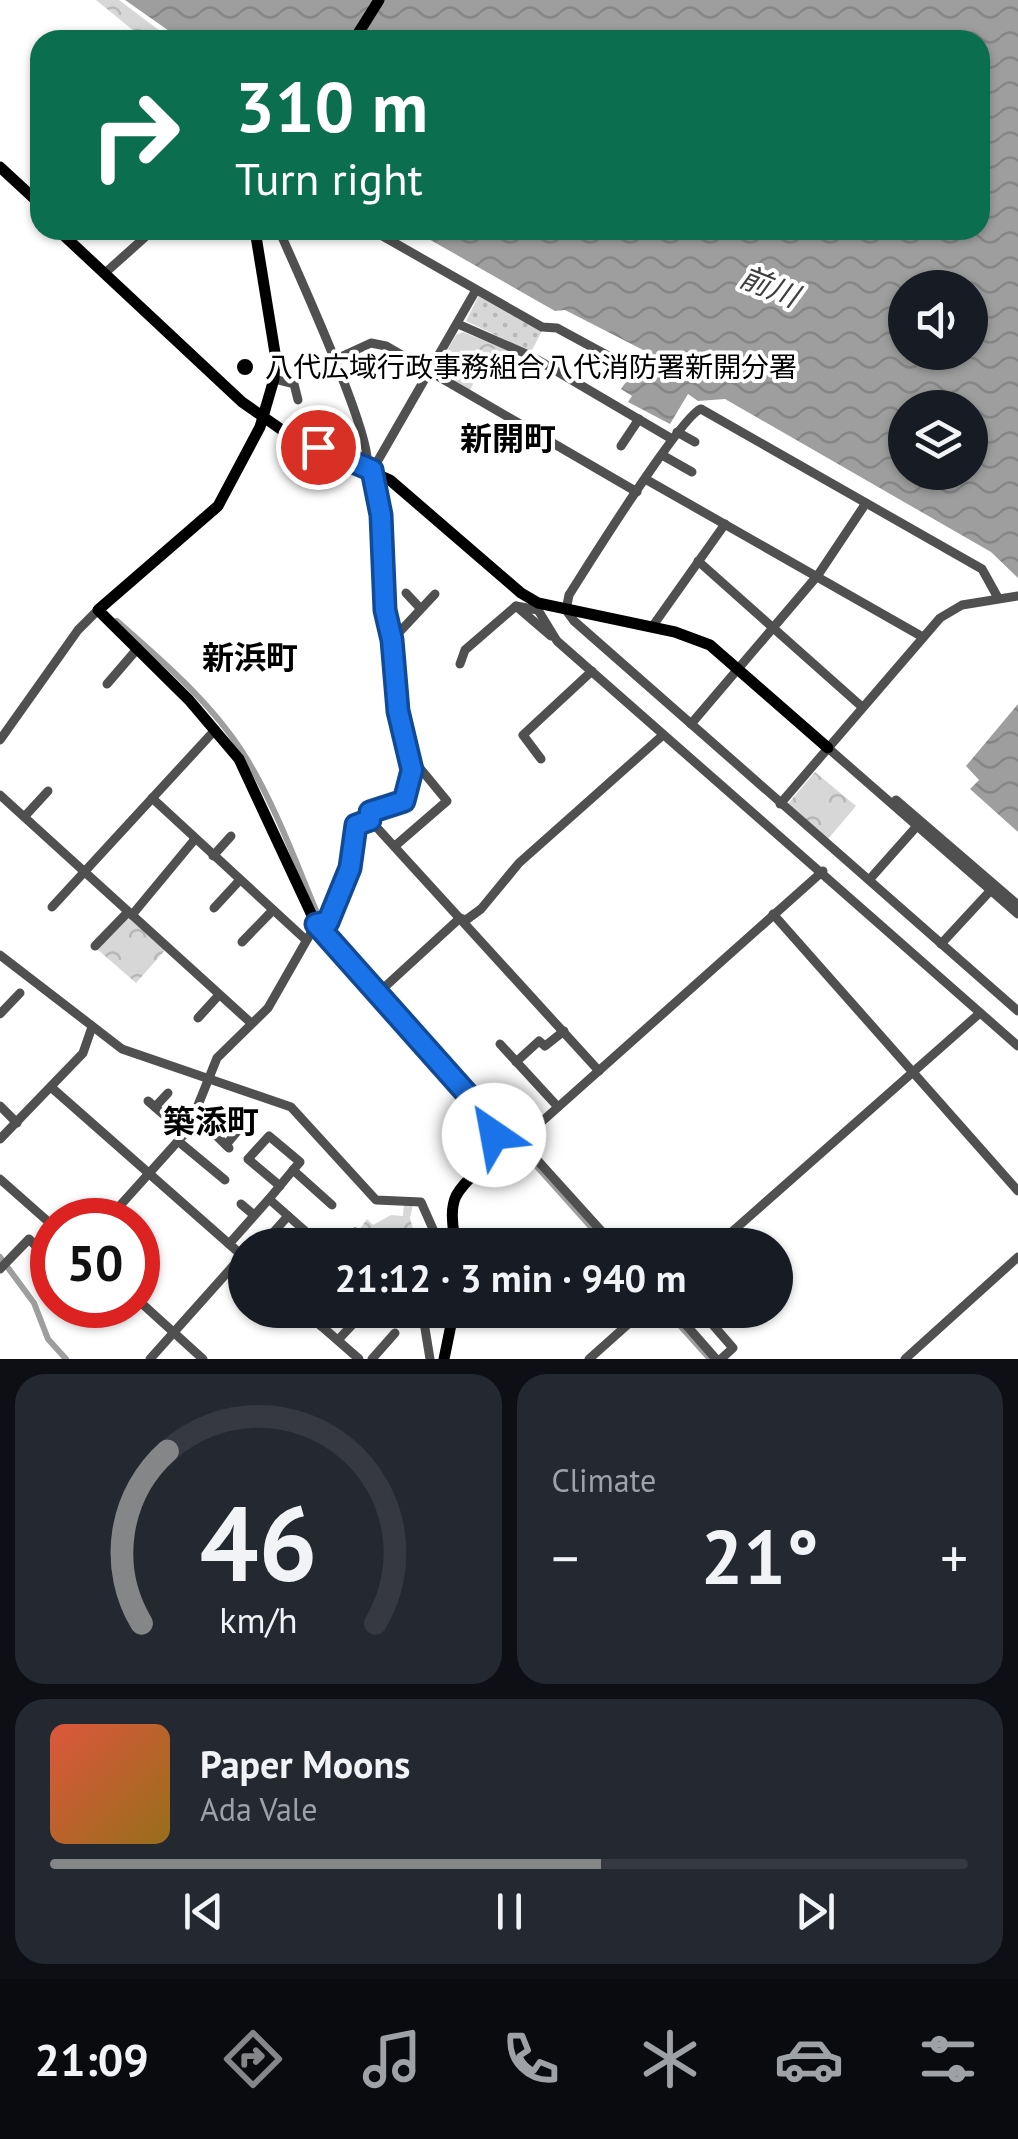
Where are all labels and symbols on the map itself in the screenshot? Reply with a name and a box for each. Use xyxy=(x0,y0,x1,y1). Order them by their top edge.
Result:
water label: 前川 xyxy=(734,256,807,316)
place label: 八代広域行政事務組合八代消防署新開分署 xyxy=(265,348,797,385)
marker: 八代広域行政事務組合八代消防署新開分署 xyxy=(234,356,256,378)
pin xyxy=(276,405,361,490)
district label: 新開町 xyxy=(460,417,556,459)
district label: 新浜町 xyxy=(202,636,298,678)
position arrow xyxy=(442,1083,546,1187)
district label: 築添町 xyxy=(163,1100,259,1142)
speed limit sign: 50 xyxy=(30,1198,160,1328)

